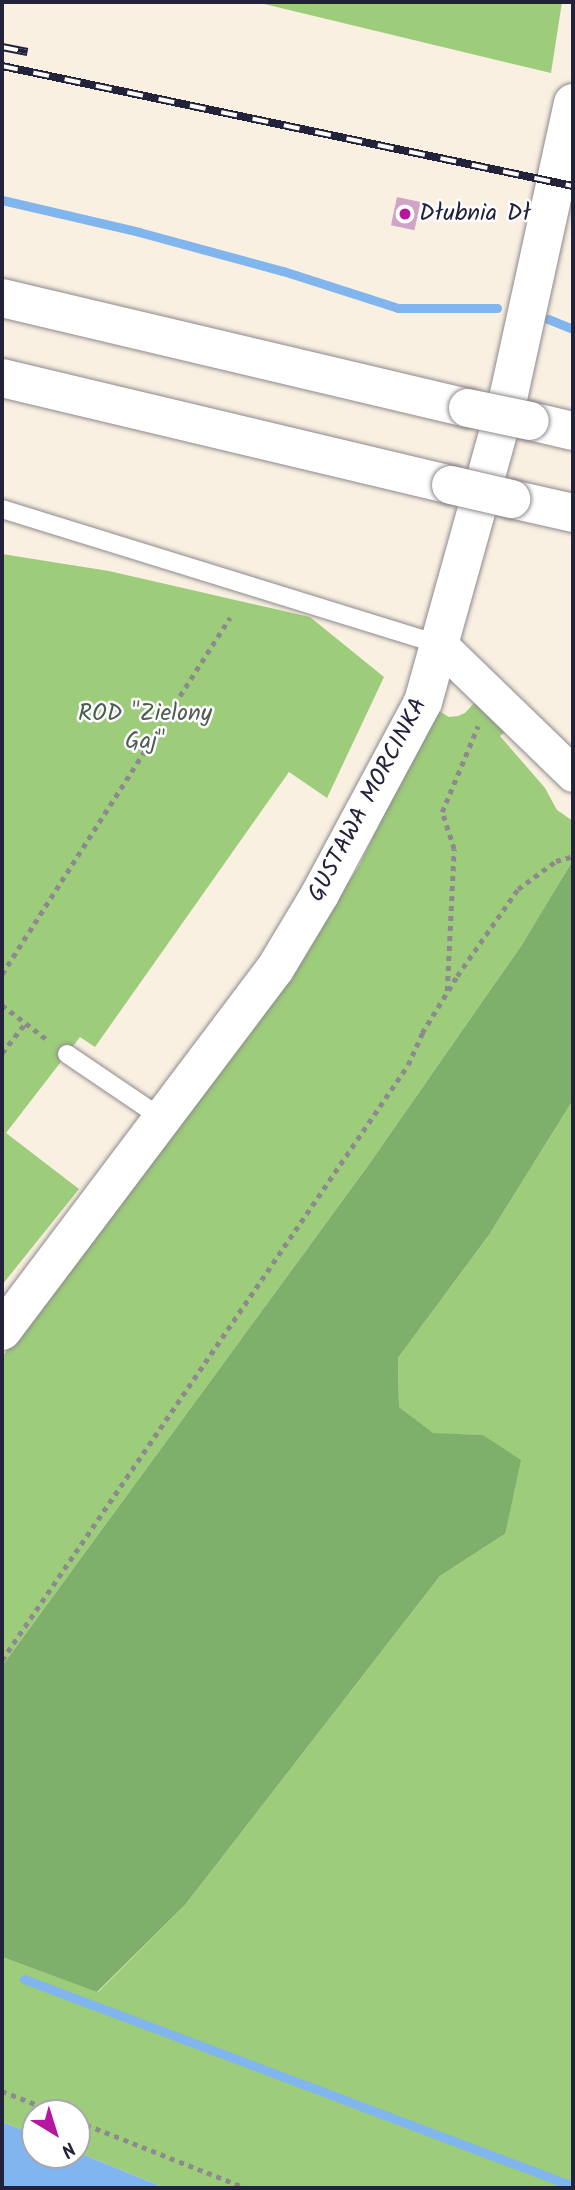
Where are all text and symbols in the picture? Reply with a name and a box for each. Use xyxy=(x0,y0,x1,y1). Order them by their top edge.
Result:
place label: Dłubnia Dł xyxy=(419,200,531,228)
marker: Dłubnia Dł xyxy=(397,206,413,222)
street label: GUSTAWA MORCINKA xyxy=(302,693,434,907)
park label: ROD "Zielony Gaj" xyxy=(78,700,212,756)
north arrow xyxy=(21,2099,91,2169)
text: N xyxy=(54,2133,82,2164)

